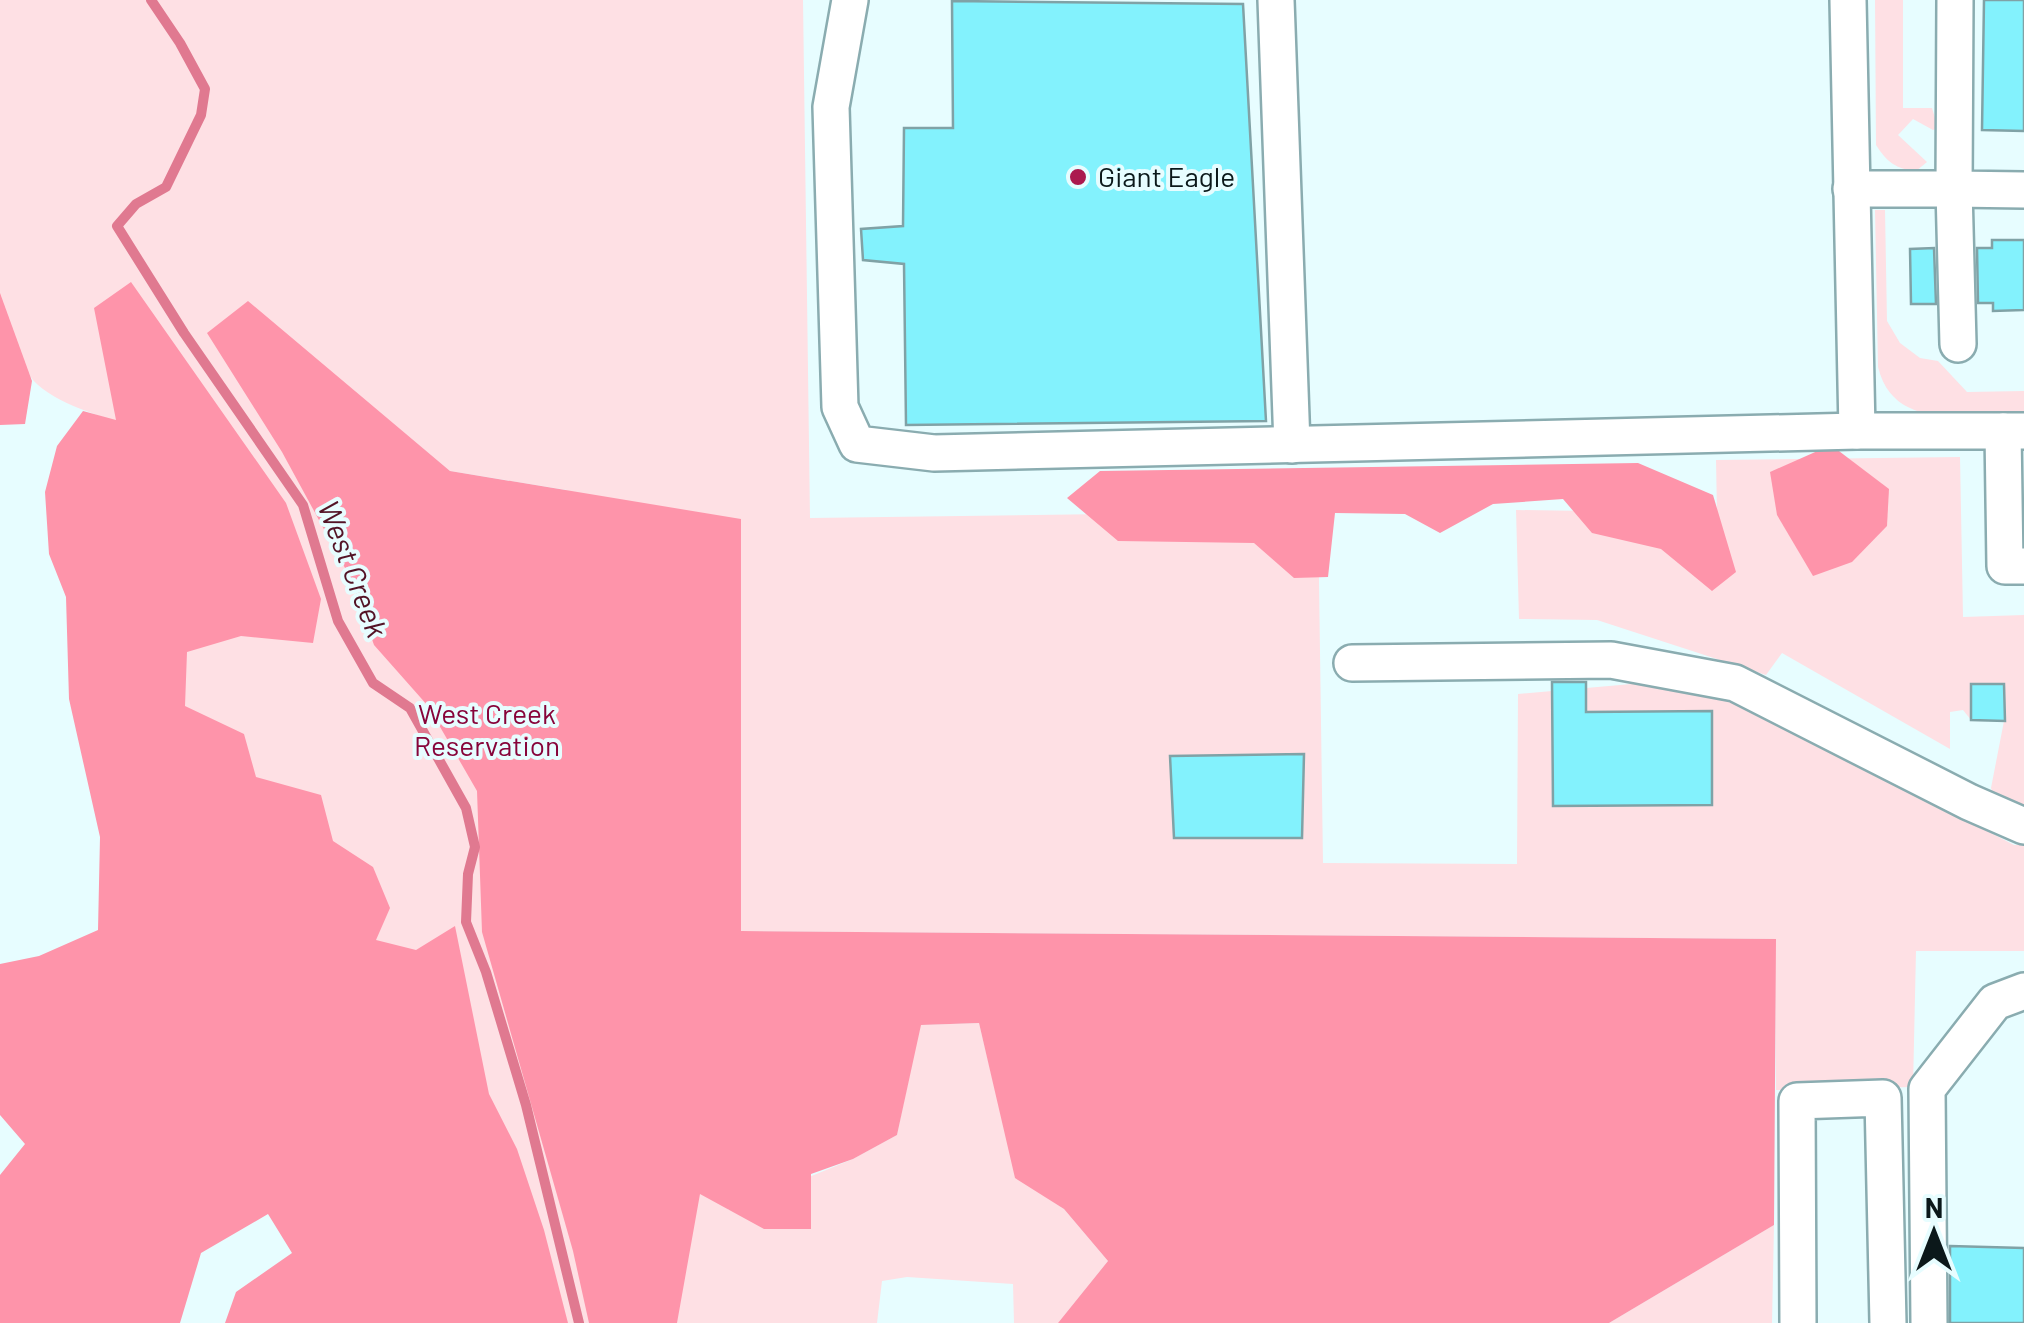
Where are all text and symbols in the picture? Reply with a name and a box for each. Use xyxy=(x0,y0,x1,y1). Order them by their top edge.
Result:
place label: Giant Eagle xyxy=(1098,159,1235,193)
marker: Giant Eagle xyxy=(1067,166,1089,188)
water label: West Creek xyxy=(311,495,397,642)
park label: West Creek Reservation xyxy=(414,696,560,762)
north arrow xyxy=(1884,1183,1984,1283)
text: N xyxy=(1925,1190,1943,1224)

